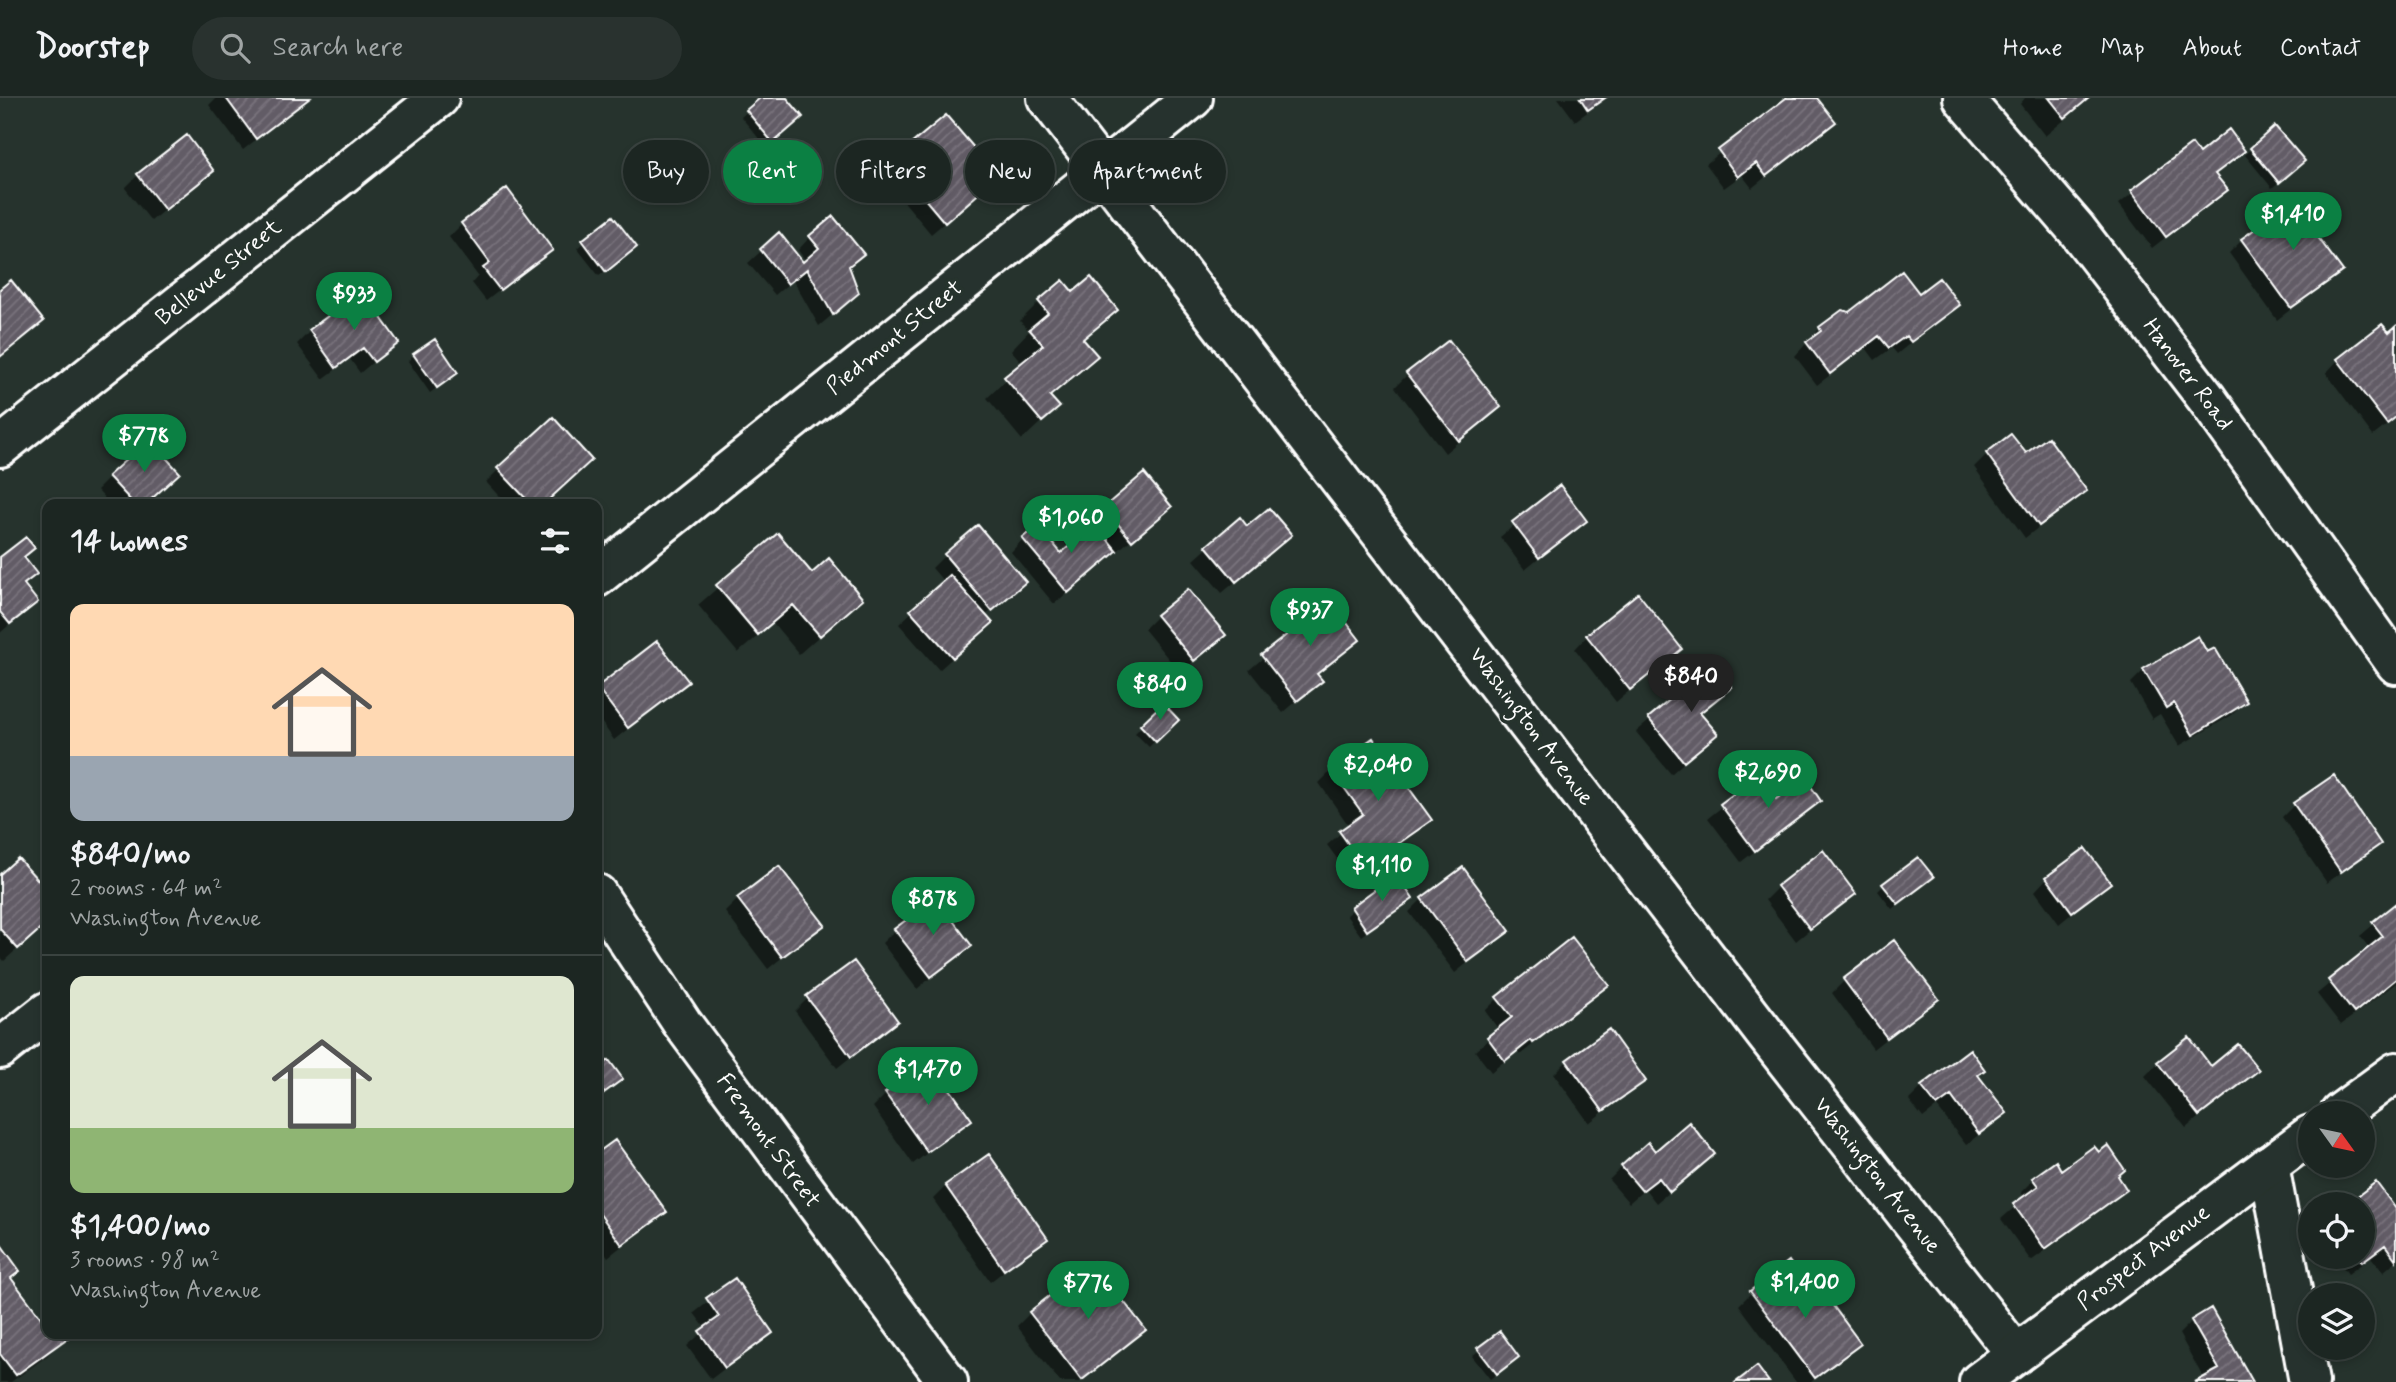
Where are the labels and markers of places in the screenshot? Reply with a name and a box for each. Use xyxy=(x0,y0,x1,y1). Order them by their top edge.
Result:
pin: $1,410 xyxy=(2236,192,2350,252)
pin: $933 xyxy=(313,272,395,332)
pin: $778 xyxy=(103,414,185,474)
pin: $1,060 xyxy=(1014,496,1128,555)
pin: $937 xyxy=(1269,588,1351,648)
pin: $840 xyxy=(1650,654,1732,714)
pin: $840 xyxy=(1119,662,1201,722)
pin: $2,040 xyxy=(1321,744,1435,803)
pin: $2,690 xyxy=(1711,750,1825,810)
pin: $1,110 xyxy=(1325,844,1439,903)
pin: $878 xyxy=(892,878,974,937)
pin: $1,470 xyxy=(871,1048,985,1107)
pin: $1,400 xyxy=(1748,1260,1862,1320)
pin: $776 xyxy=(1047,1262,1129,1321)

